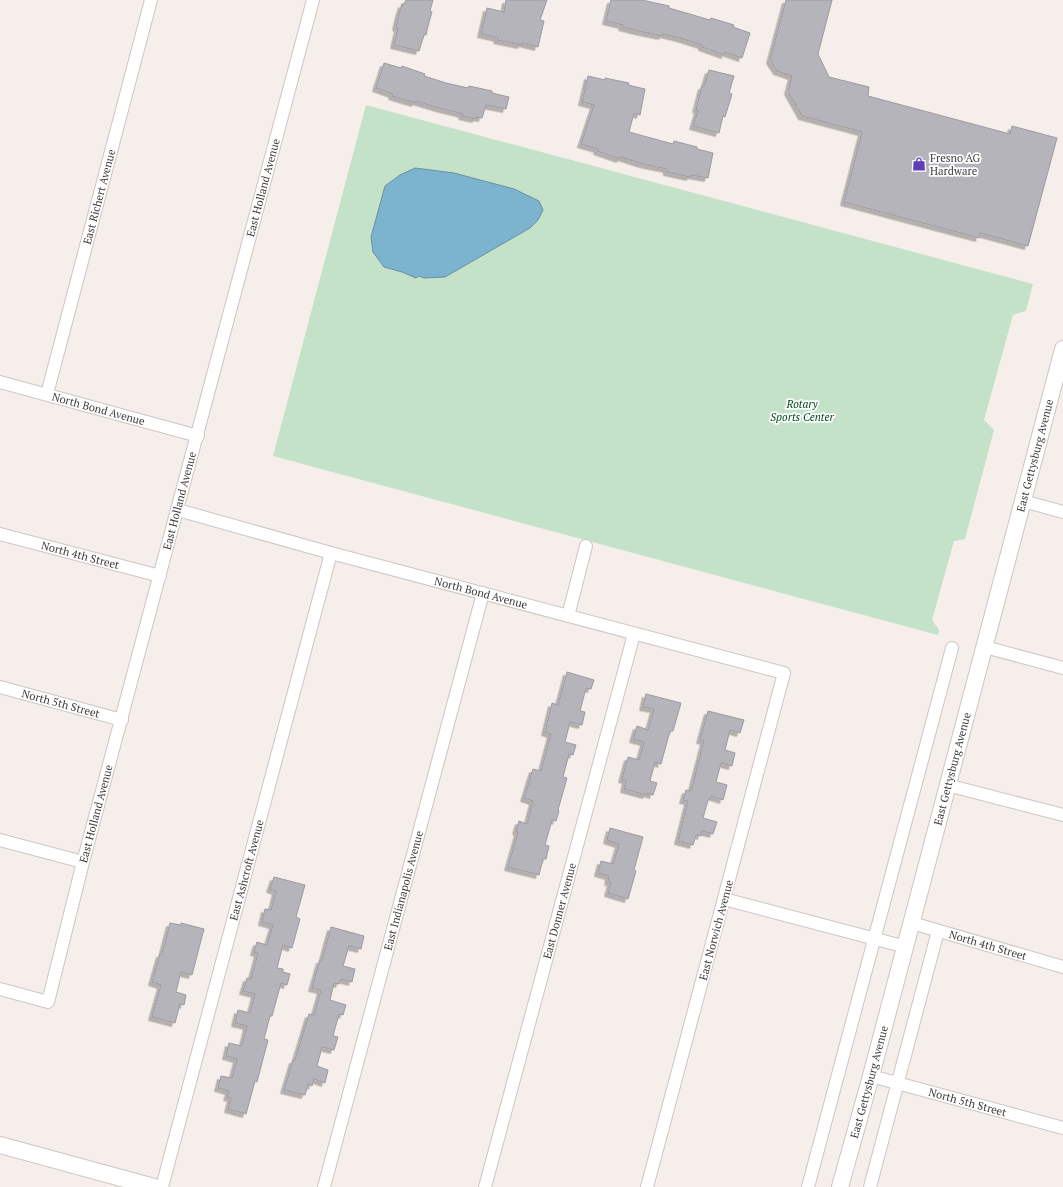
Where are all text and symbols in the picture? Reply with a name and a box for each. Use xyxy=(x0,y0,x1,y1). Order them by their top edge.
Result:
street label: East Holland Avenue xyxy=(243,137,283,238)
street label: East Richert Avenue xyxy=(80,147,118,246)
place label: Fresno AG Hardware xyxy=(930,151,981,178)
shop icon: Fresno AG Hardware xyxy=(911,156,927,172)
street label: North Bond Avenue xyxy=(50,389,147,428)
park label: Rotary Sports Center xyxy=(770,397,834,424)
street label: East Gettysburg Avenue xyxy=(1013,397,1057,513)
street label: East Holland Avenue xyxy=(160,450,199,551)
street label: North 4th Street xyxy=(40,538,121,572)
street label: North Bond Avenue xyxy=(433,574,529,612)
street label: North 5th Street xyxy=(20,686,101,721)
street label: East Gettysburg Avenue xyxy=(931,710,974,827)
street label: East Holland Avenue xyxy=(76,763,116,864)
street label: East Ashcroft Avenue xyxy=(226,818,267,922)
street label: East Indianapolis Avenue xyxy=(381,829,426,952)
street label: East Donner Avenue xyxy=(540,861,579,960)
street label: East Norwich Avenue xyxy=(696,878,736,982)
street label: North 4th Street xyxy=(947,927,1028,963)
street label: East Gettysburg Avenue xyxy=(847,1024,891,1140)
street label: North 5th Street xyxy=(927,1085,1008,1119)

